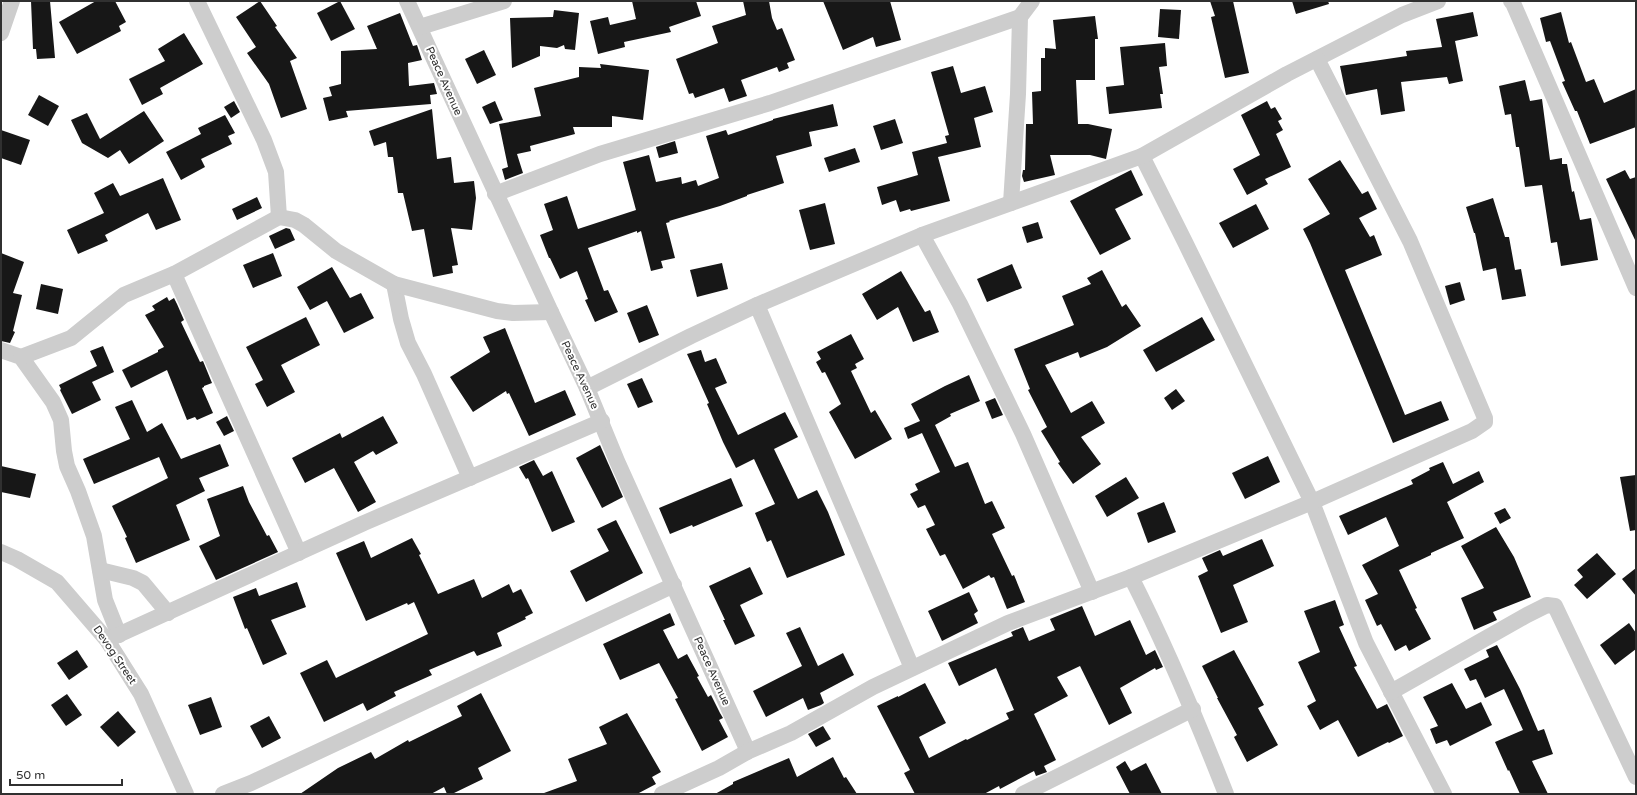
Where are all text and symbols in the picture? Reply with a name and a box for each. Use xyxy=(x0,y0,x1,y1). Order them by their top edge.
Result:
street label: Peace Avenue xyxy=(423,45,465,117)
street label: Peace Avenue xyxy=(558,339,602,411)
street label: Devog Street xyxy=(91,623,139,687)
street label: Peace Avenue xyxy=(691,635,733,707)
scale bar xyxy=(10,761,122,787)
text: 50 m xyxy=(16,768,45,782)

